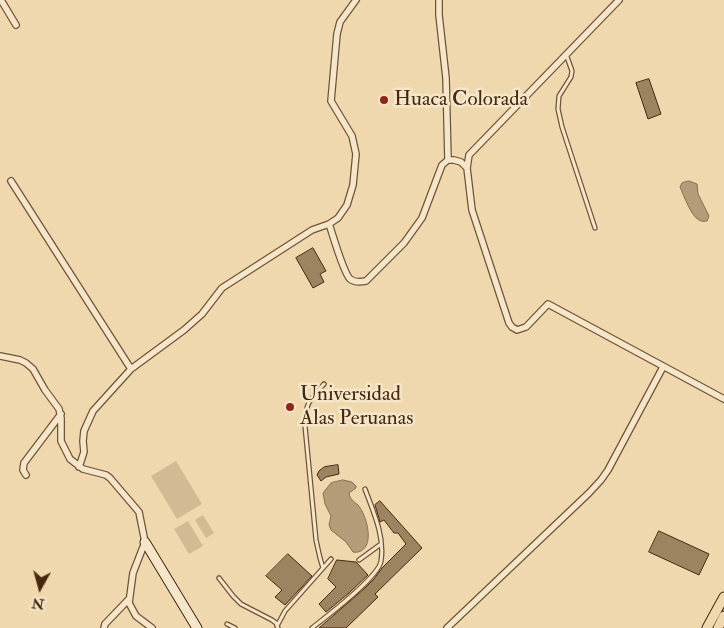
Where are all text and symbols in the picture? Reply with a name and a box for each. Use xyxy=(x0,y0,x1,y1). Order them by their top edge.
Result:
place label: Huaca Colorada xyxy=(394,87,528,113)
marker: Huaca Colorada xyxy=(378,94,390,106)
place label: Universidad Alas Peruanas xyxy=(300,382,413,432)
marker: Universidad Alas Peruanas xyxy=(284,401,296,413)
north arrow xyxy=(15,563,65,613)
text: N xyxy=(31,594,45,613)

